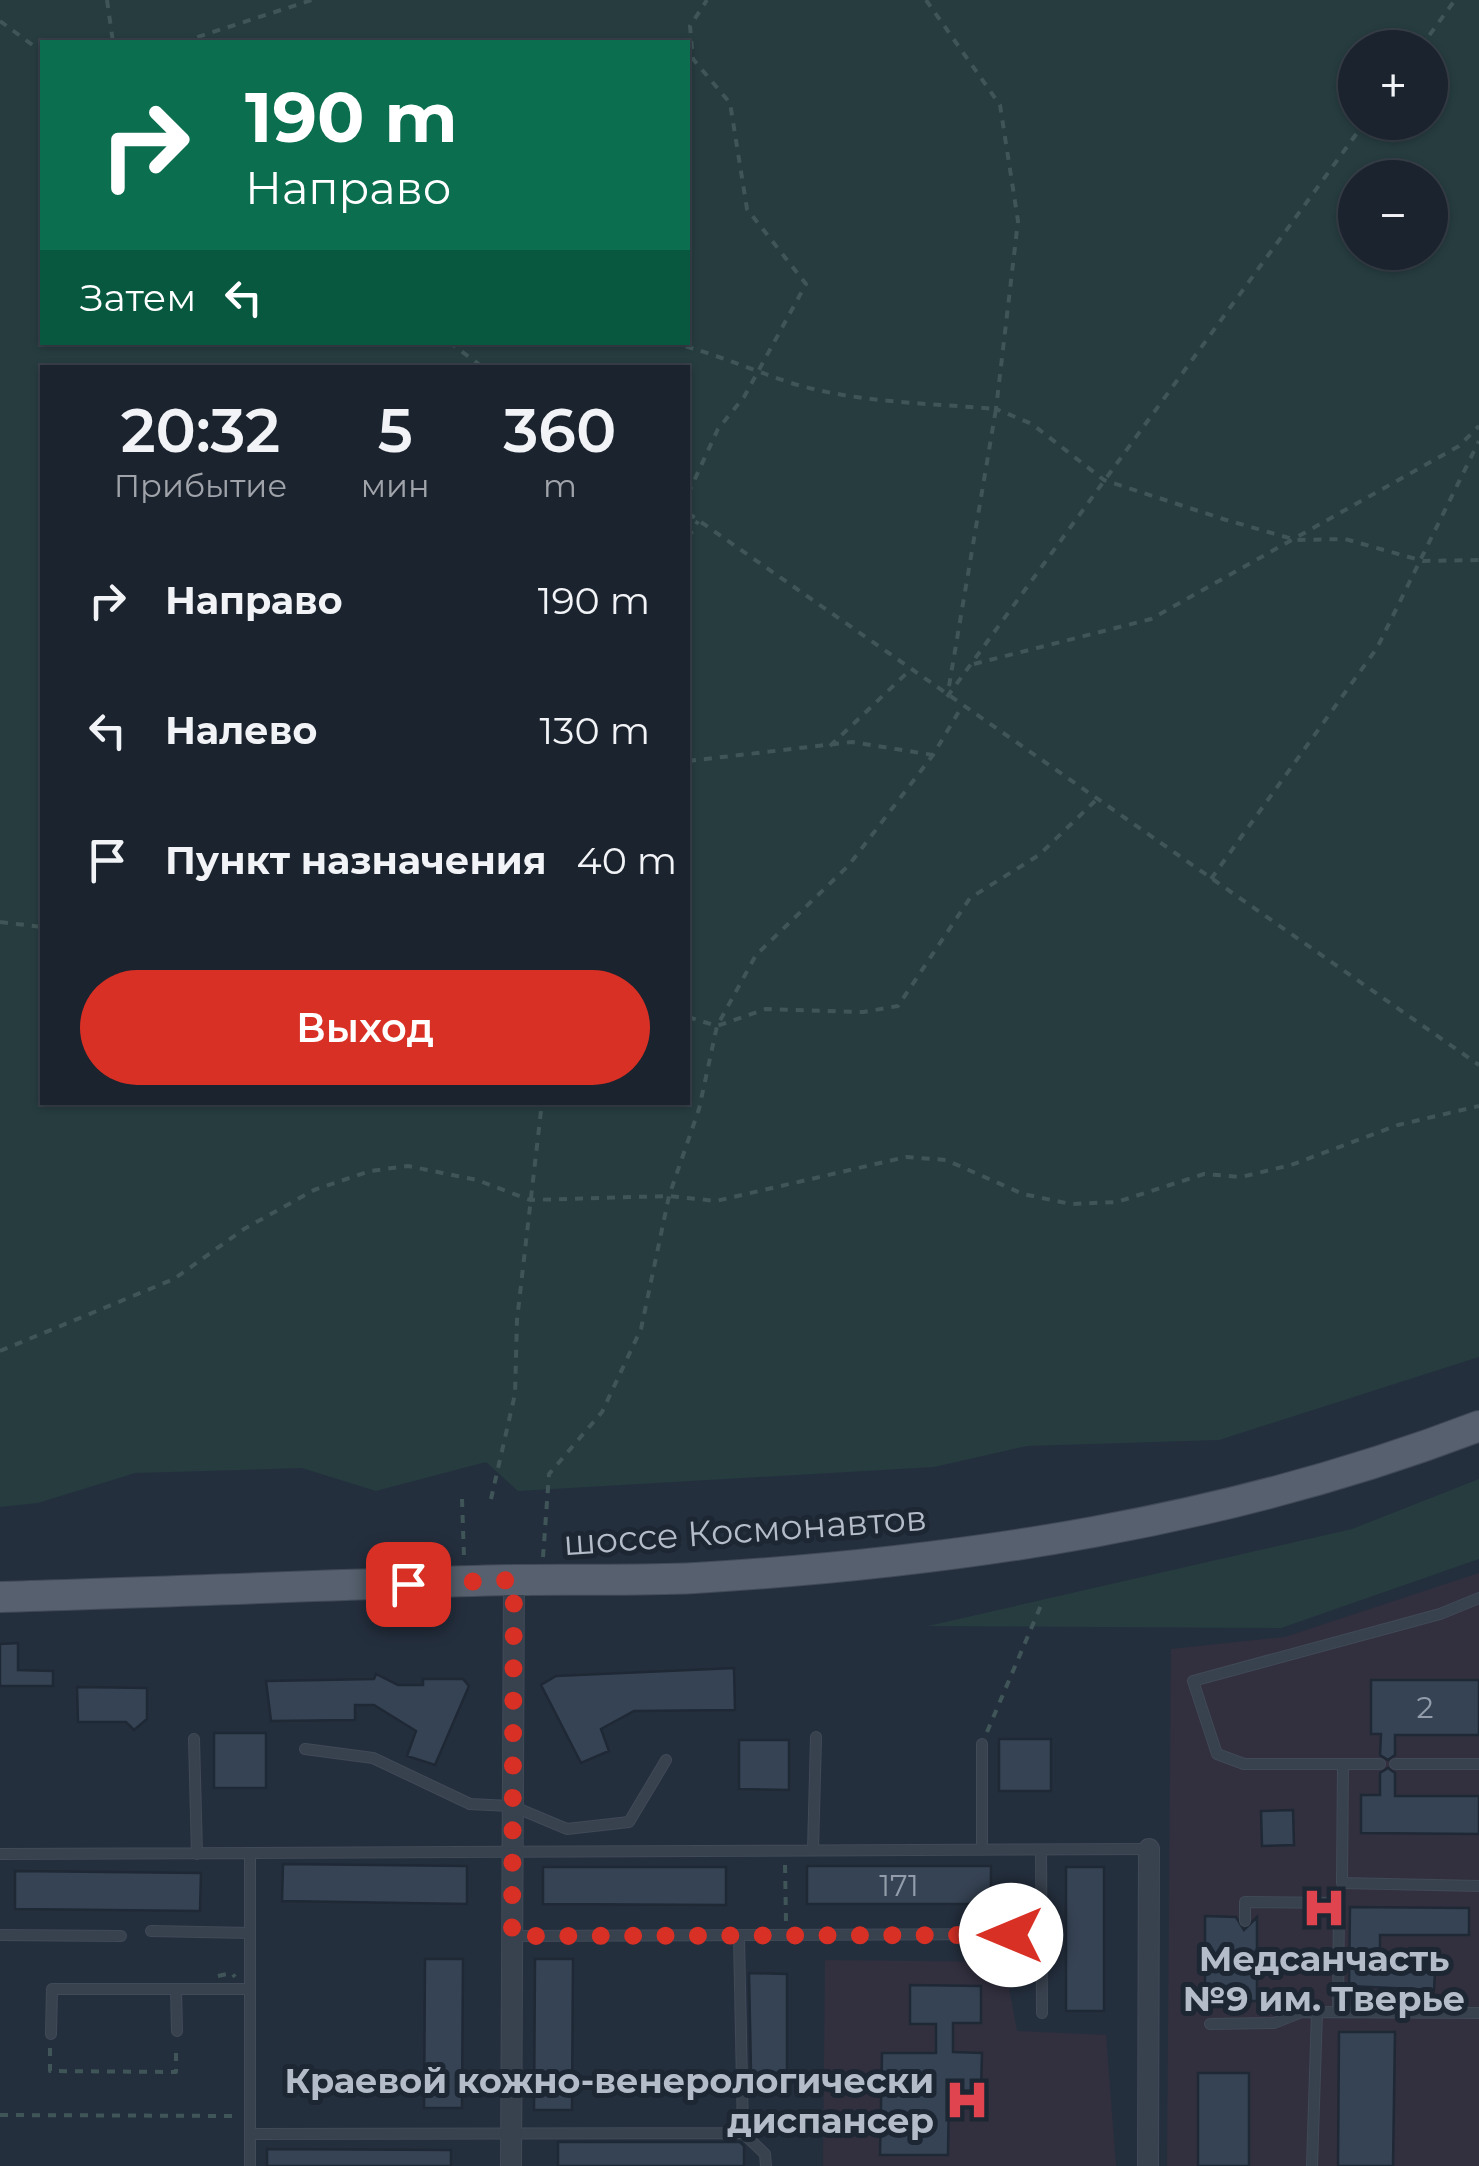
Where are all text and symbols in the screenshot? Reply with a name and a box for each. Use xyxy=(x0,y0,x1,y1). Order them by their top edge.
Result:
map controls xyxy=(1338,30,1448,270)
button: + xyxy=(1338,30,1448,140)
text: 190 m xyxy=(245,74,458,160)
icon: right xyxy=(80,80,210,210)
text: Направо xyxy=(245,160,451,215)
button: − xyxy=(1338,160,1448,270)
icon: left xyxy=(216,270,271,325)
text: Затем xyxy=(80,274,196,321)
text: 20:32 xyxy=(121,394,280,467)
text: 5 xyxy=(378,394,413,467)
text: 360 xyxy=(503,394,616,467)
text: Прибытие xyxy=(114,466,287,505)
text: мин xyxy=(361,466,430,505)
text: m xyxy=(543,466,577,505)
icon: right xyxy=(80,573,135,628)
text: Направо xyxy=(165,577,343,624)
text: 190 m xyxy=(538,577,650,624)
icon: left xyxy=(80,703,135,758)
text: Налево xyxy=(165,707,317,754)
text: 130 m xyxy=(539,707,650,754)
icon: arrive xyxy=(80,833,135,888)
text: Пункт назначения xyxy=(165,837,547,884)
text: 40 m xyxy=(577,837,677,884)
button: Выход xyxy=(80,970,650,1085)
street label: шоссе Космонавтов xyxy=(562,1496,928,1564)
pin xyxy=(366,1542,451,1627)
icon: arrive xyxy=(381,1557,436,1612)
house number: 2 xyxy=(1416,1689,1434,1726)
house number: 171 xyxy=(879,1867,919,1904)
position arrow xyxy=(959,1883,1063,1987)
hospital icon: Медсанчасть №9 им. Тверье xyxy=(1300,1884,1348,1932)
place label: Медсанчасть №9 им. Тверье xyxy=(1183,1937,1465,2020)
place label: Краевой кожно-венерологически диспансер xyxy=(285,2059,934,2142)
hospital icon: Краевой кожно-венерологически диспансер xyxy=(943,2076,991,2124)

